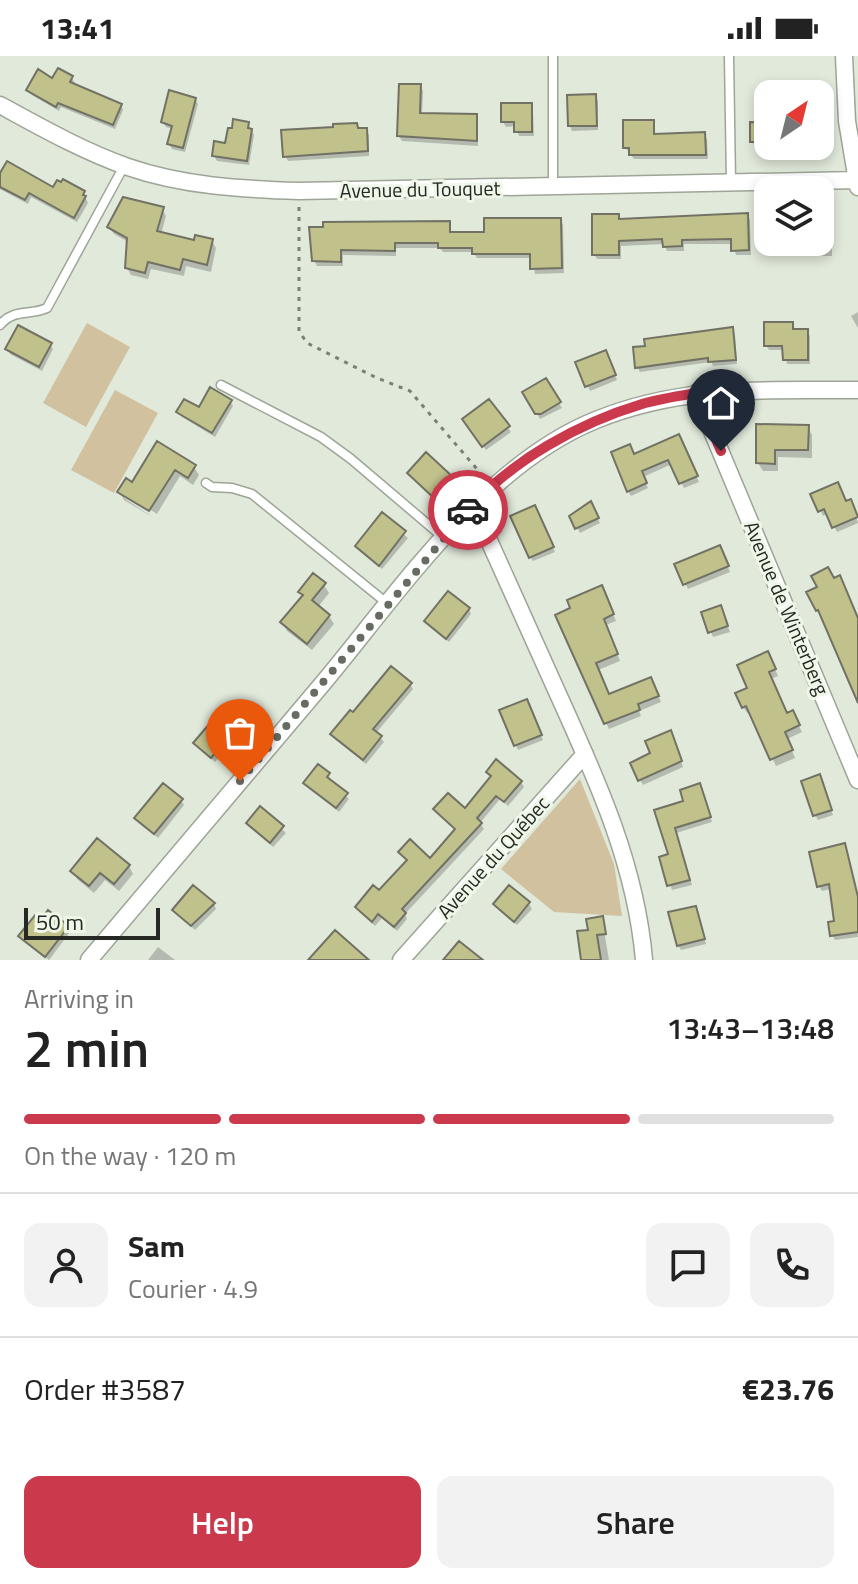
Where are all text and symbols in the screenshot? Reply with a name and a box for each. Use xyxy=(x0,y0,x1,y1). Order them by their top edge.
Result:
text: 13:41 xyxy=(40,5,115,51)
north arrow xyxy=(754,80,834,160)
map controls xyxy=(754,80,834,256)
street label: Avenue du Touquet xyxy=(339,172,501,206)
button: layers xyxy=(754,176,834,256)
pin xyxy=(687,369,755,451)
icon: home xyxy=(699,381,743,425)
courier xyxy=(428,470,508,550)
icon: car xyxy=(446,488,490,532)
street label: Avenue de Winterberg xyxy=(736,516,838,700)
pin xyxy=(206,699,274,781)
icon: bag xyxy=(218,711,262,755)
street label: Avenue du Québec xyxy=(429,789,557,925)
scale bar xyxy=(24,904,160,940)
text: 50 m xyxy=(36,905,84,939)
text: Arriving in xyxy=(24,979,134,1018)
text: 13:43–13:48 xyxy=(667,1005,834,1051)
text: 2 min xyxy=(24,1008,149,1087)
text: On the way · 120 m xyxy=(24,1136,236,1175)
button: person xyxy=(24,1223,108,1307)
text: Sam xyxy=(128,1223,185,1269)
button: chat xyxy=(646,1223,730,1307)
button: phone xyxy=(750,1223,834,1307)
text: Courier · 4.9 xyxy=(128,1269,258,1308)
text: Order #3587 xyxy=(24,1366,186,1412)
text: €23.76 xyxy=(742,1366,834,1412)
button: Help xyxy=(24,1476,421,1568)
button: Share xyxy=(437,1476,834,1568)

